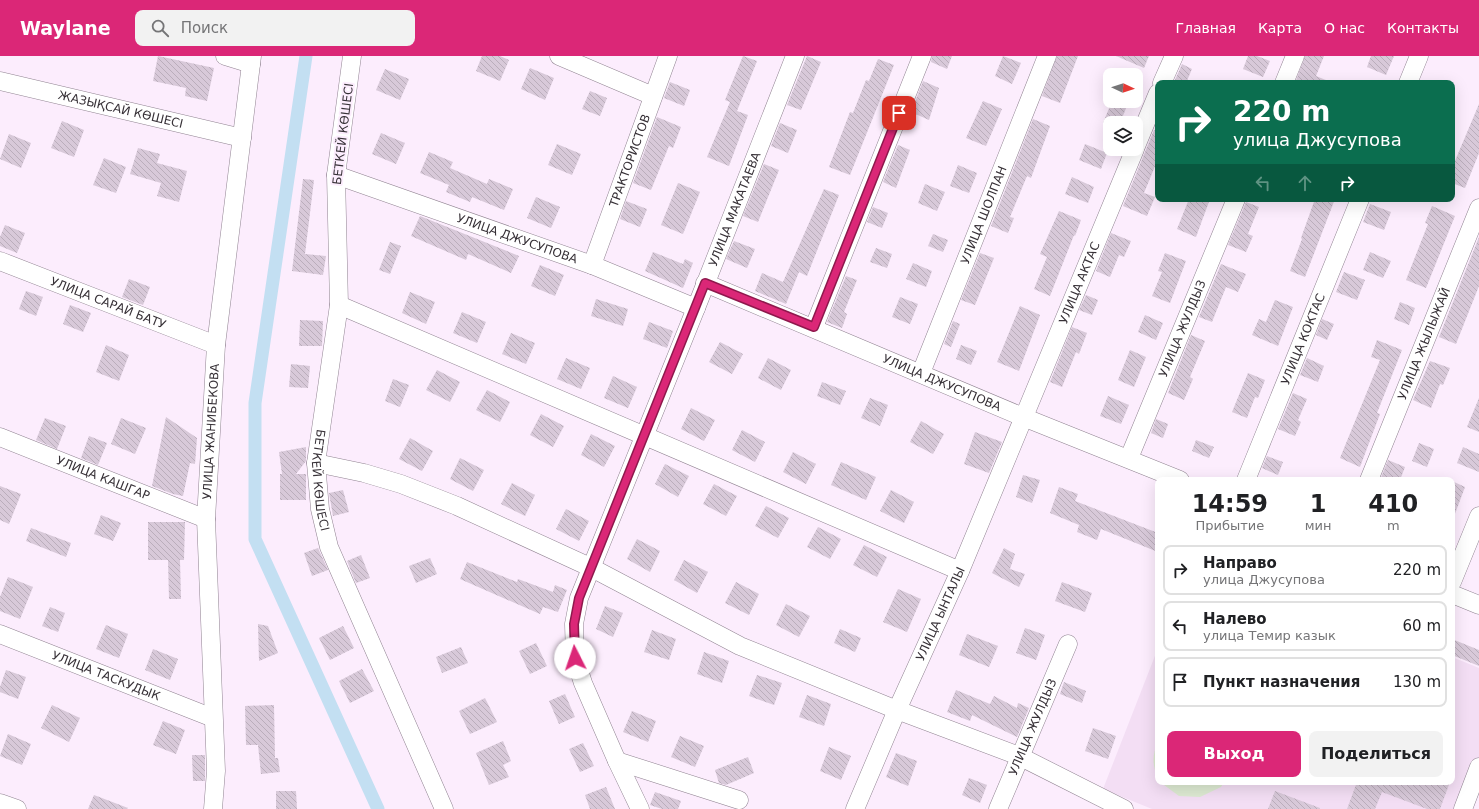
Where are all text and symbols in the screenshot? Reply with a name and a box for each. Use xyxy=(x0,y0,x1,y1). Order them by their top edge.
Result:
search box xyxy=(135,10,415,46)
text: Waylane xyxy=(20,17,111,39)
icon: search xyxy=(149,17,171,39)
text: Поиск xyxy=(181,19,228,37)
text: Главная xyxy=(1175,20,1236,36)
text: Карта xyxy=(1258,20,1302,36)
text: О нас xyxy=(1324,20,1365,36)
text: Контакты xyxy=(1387,20,1459,36)
north arrow xyxy=(1103,68,1143,108)
map controls xyxy=(1103,68,1143,156)
street label: БЕТКЕЙ КӨШЕСІ xyxy=(329,82,356,186)
street label: ЖАЗЫҚСАЙ КӨШЕСІ xyxy=(57,88,184,131)
text: 220 m xyxy=(1233,95,1330,128)
pin xyxy=(882,96,916,130)
icon: right xyxy=(1167,96,1219,148)
icon: arrive xyxy=(888,102,910,124)
street label: ТРАКТОРИСТОВ xyxy=(606,112,653,210)
button: layers xyxy=(1103,116,1143,156)
text: улица Джусупова xyxy=(1233,129,1402,150)
street label: УЛИЦА МАКАТАЕВА xyxy=(706,149,764,268)
street label: УЛИЦА ШОЛПАН xyxy=(958,164,1010,266)
icon: left xyxy=(1252,172,1274,194)
icon: ahead xyxy=(1294,172,1316,194)
icon: right xyxy=(1336,172,1358,194)
street label: УЛИЦА ДЖУСУПОВА xyxy=(455,211,580,267)
street label: УЛИЦА АКТАС xyxy=(1056,240,1103,326)
street label: УЛИЦА САРАЙ БАТУ xyxy=(48,274,168,332)
street label: УЛИЦА ЖУЛДЫЗ xyxy=(1156,278,1209,379)
street label: УЛИЦА ЖЫЛЫЖАЙ xyxy=(1395,285,1453,402)
street label: УЛИЦА КОКТАС xyxy=(1278,291,1328,387)
street label: УЛИЦА ДЖУСУПОВА xyxy=(881,352,1004,414)
street label: УЛИЦА ЖАНИБЕКОВА xyxy=(200,362,222,500)
street label: БЕТКЕЙ КӨШЕСІ xyxy=(309,428,332,532)
street label: УЛИЦА КАШГАР xyxy=(55,453,152,503)
text: 14:59 xyxy=(1192,490,1268,518)
text: 1 xyxy=(1310,490,1326,518)
text: 410 xyxy=(1368,490,1418,518)
text: Прибытие xyxy=(1195,518,1264,533)
text: мин xyxy=(1305,518,1332,533)
text: m xyxy=(1387,518,1400,533)
text: Направо xyxy=(1203,554,1277,572)
icon: right xyxy=(1169,559,1191,581)
text: 220 m xyxy=(1393,561,1441,579)
street label: УЛИЦА ЫНТАЛЫ xyxy=(913,565,968,663)
text: улица Джусупова xyxy=(1203,572,1325,587)
text: Налево xyxy=(1203,610,1267,628)
icon: left xyxy=(1169,615,1191,637)
text: 60 m xyxy=(1403,617,1441,635)
text: улица Темир казык xyxy=(1203,628,1336,643)
position arrow xyxy=(554,637,596,679)
street label: УЛИЦА ТАСКУДЫК xyxy=(50,648,163,704)
icon: arrive xyxy=(1169,671,1191,693)
text: Пункт назначения xyxy=(1203,673,1360,691)
text: 130 m xyxy=(1393,673,1441,691)
street label: УЛИЦА ЖУЛДЫЗ xyxy=(1006,677,1059,778)
button: Выход xyxy=(1167,731,1301,777)
button: Поделиться xyxy=(1309,731,1443,777)

